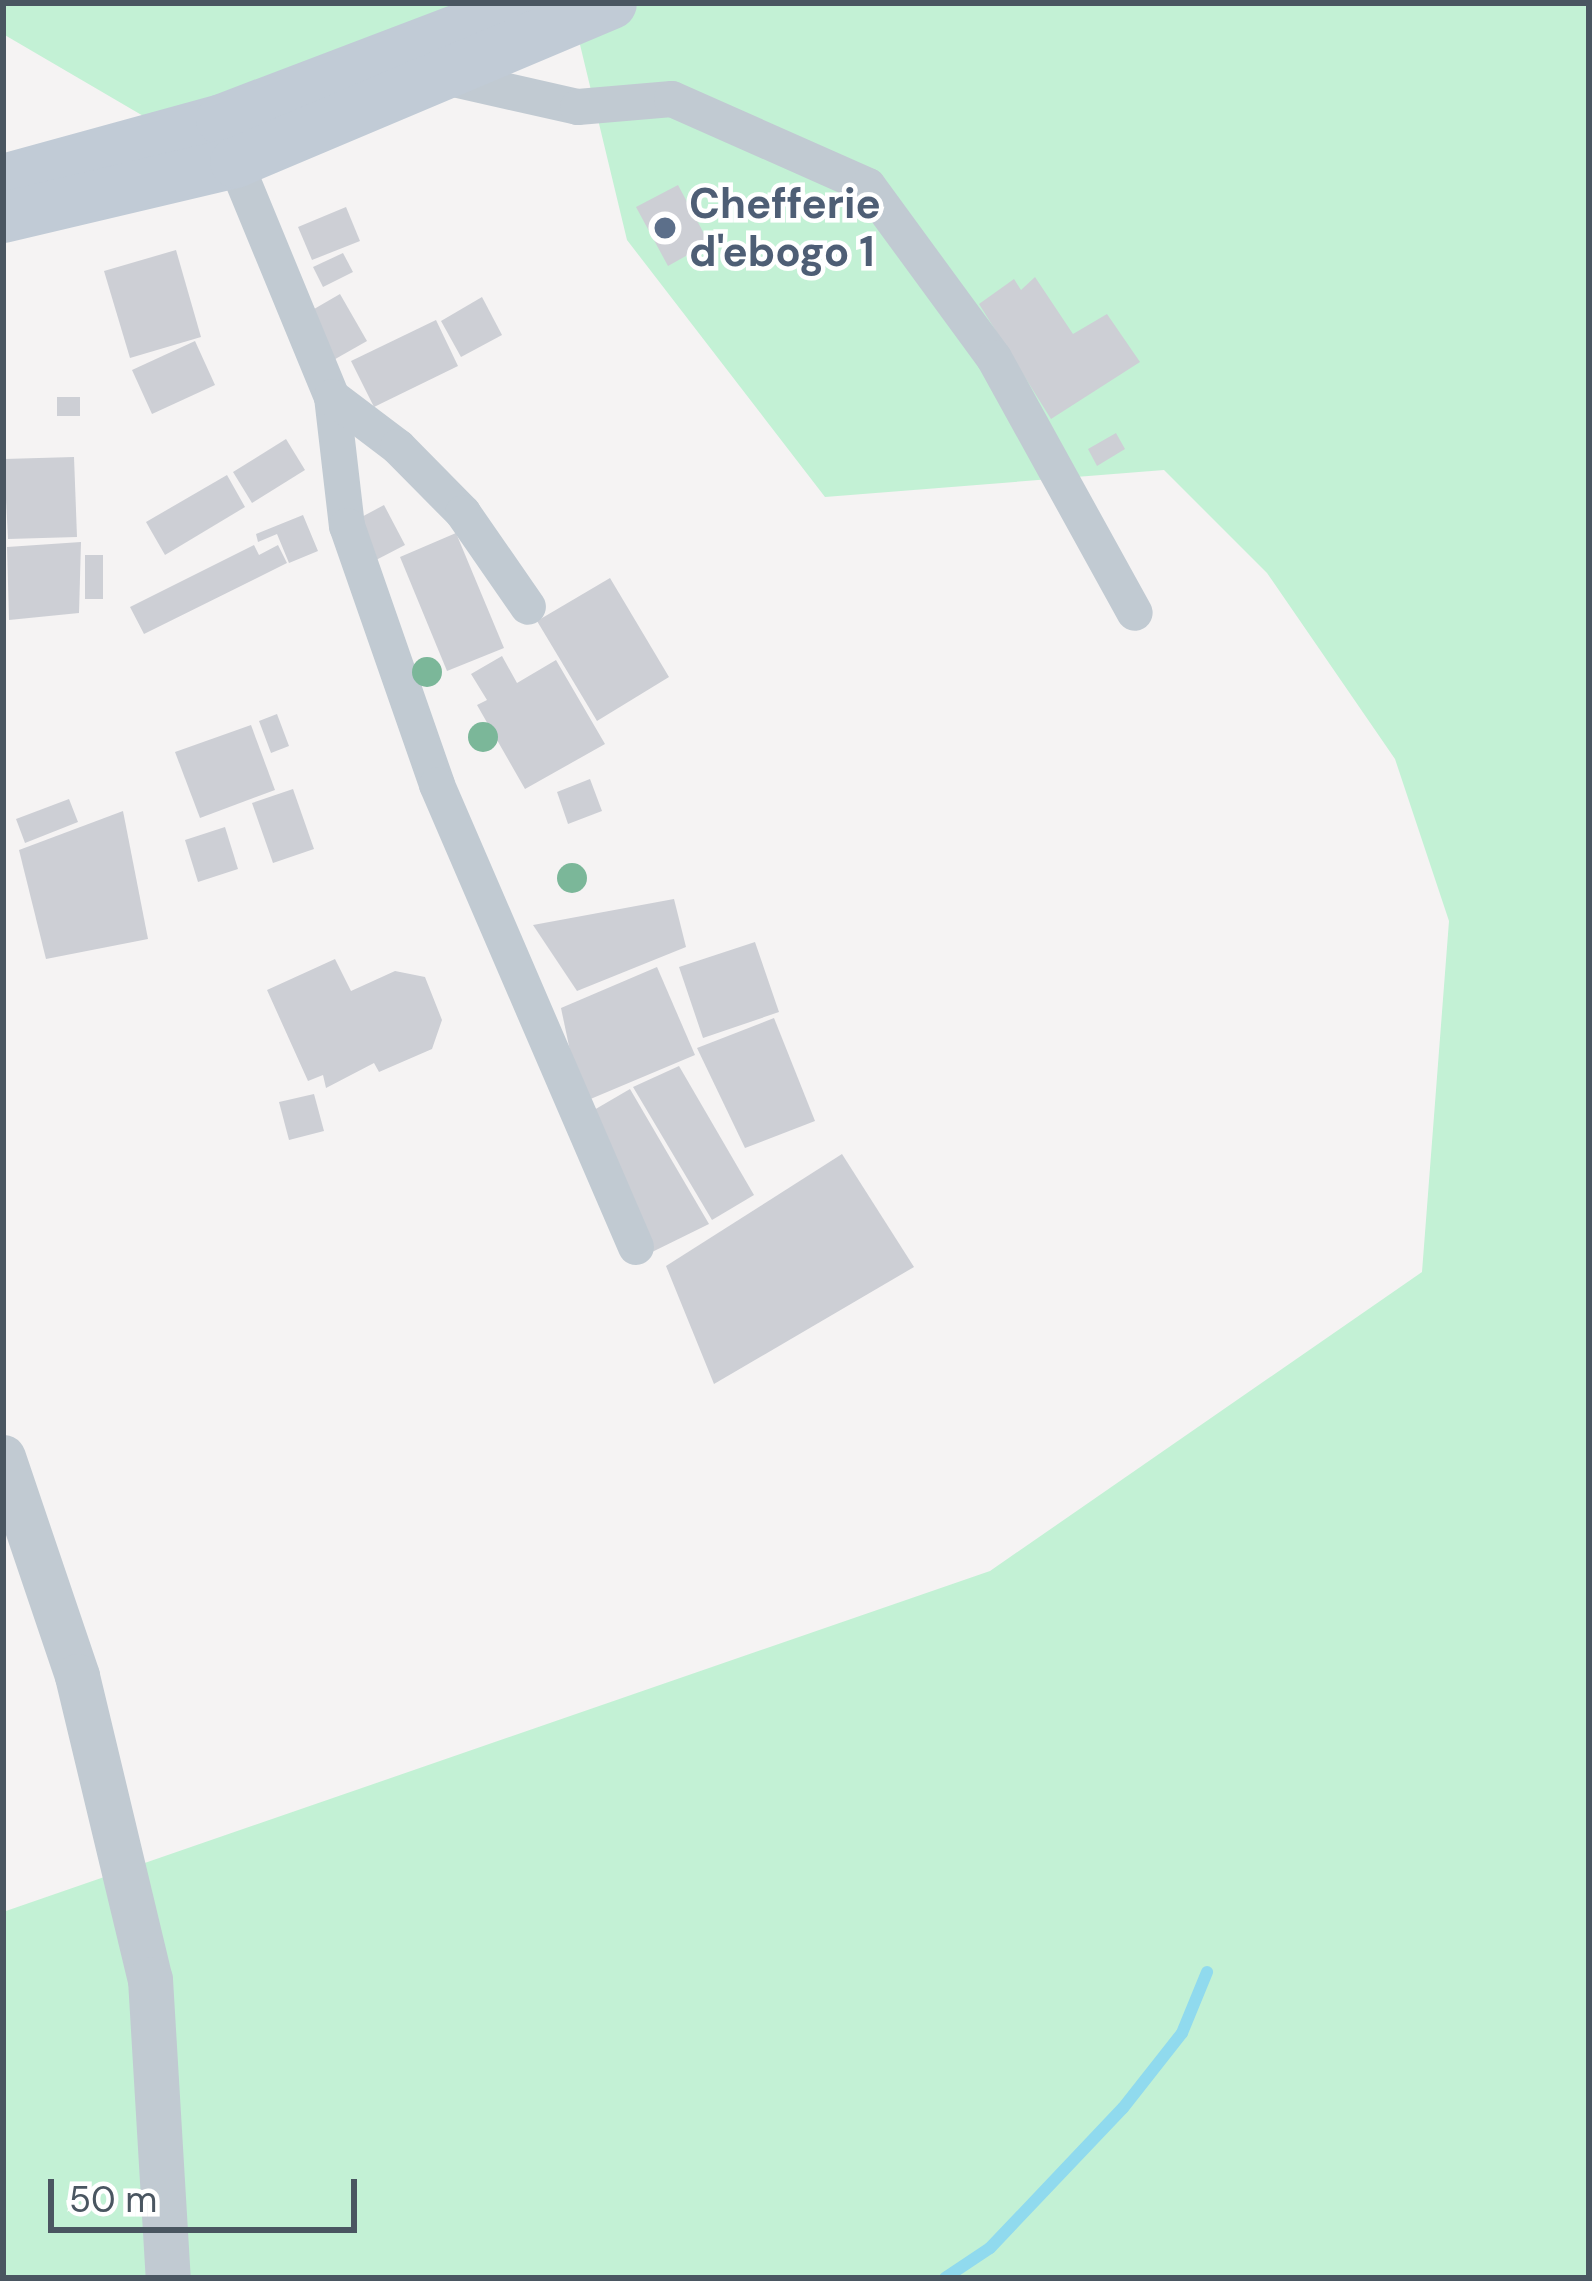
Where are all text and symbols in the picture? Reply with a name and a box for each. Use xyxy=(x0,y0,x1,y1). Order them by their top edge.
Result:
place label: Chefferie d'ebogo 1 xyxy=(689,179,881,278)
marker: Chefferie d'ebogo 1 xyxy=(652,215,678,241)
scale bar xyxy=(54,2155,363,2229)
text: 50 m xyxy=(69,2176,157,2223)

